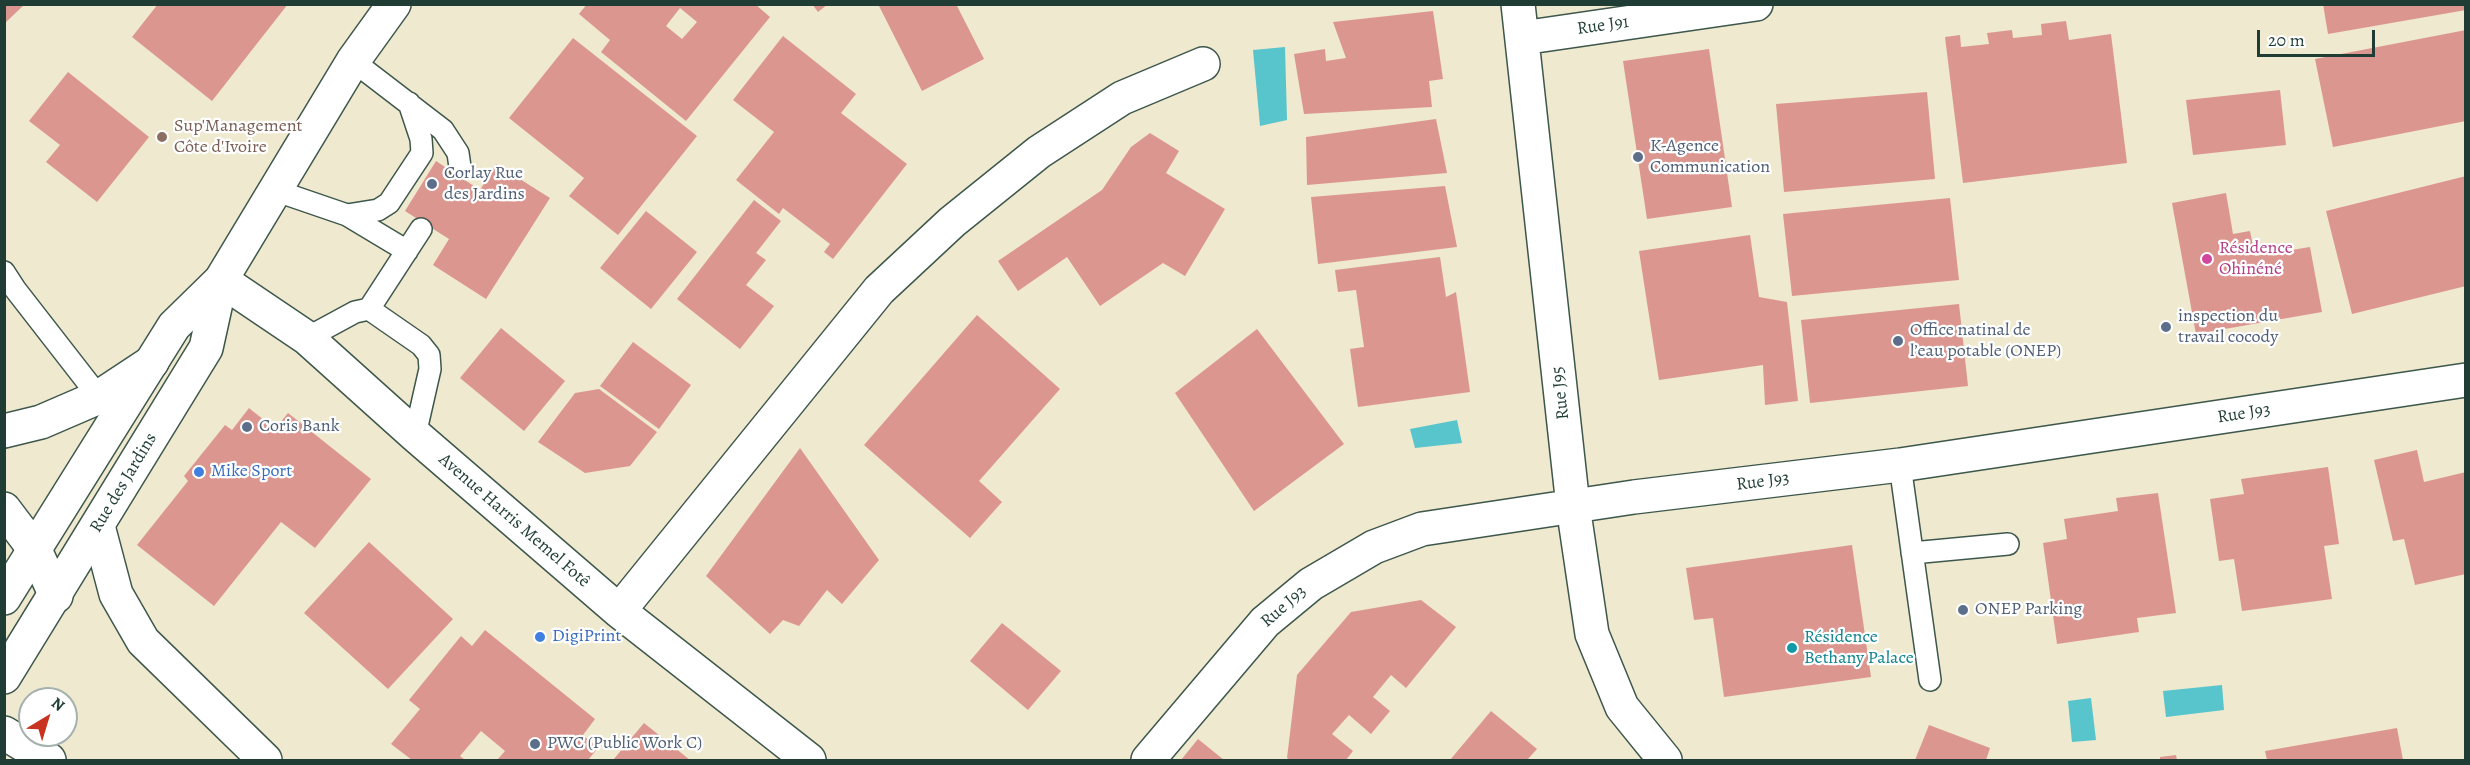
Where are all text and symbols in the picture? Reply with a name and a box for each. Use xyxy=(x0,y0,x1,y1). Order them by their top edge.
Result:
street label: Rue J91 xyxy=(1576,12,1630,40)
scale bar xyxy=(2260,18,2378,56)
text: 20 m xyxy=(2268,28,2305,52)
place label: Sup'Management Côte d'Ivoire xyxy=(174,116,303,158)
marker: Sup'Management Côte d'Ivoire xyxy=(155,130,169,144)
place label: K-Agence Communication xyxy=(1650,136,1770,178)
marker: K-Agence Communication xyxy=(1631,150,1645,164)
place label: Corlay Rue des Jardins xyxy=(444,163,525,206)
marker: Corlay Rue des Jardins xyxy=(425,177,439,191)
place label: Résidence Ohinéné xyxy=(2219,238,2293,280)
marker: Résidence Ohinéné xyxy=(2200,252,2214,266)
place label: inspection du travail cocody xyxy=(2178,306,2278,348)
place label: Office natinal de l’eau potable (ONEP) xyxy=(1910,320,2061,362)
marker: inspection du travail cocody xyxy=(2159,320,2173,334)
marker: Office natinal de l’eau potable (ONEP) xyxy=(1891,334,1905,348)
street label: Rue J95 xyxy=(1547,365,1575,421)
street label: Rue J93 xyxy=(2216,399,2272,429)
place label: Coris Bank xyxy=(259,416,340,438)
marker: Coris Bank xyxy=(240,420,254,434)
street label: Rue des Jardins xyxy=(86,429,162,537)
street label: Avenue Harris Memel Fotê xyxy=(434,449,594,593)
place label: Mike Sport xyxy=(211,461,292,483)
marker: Mike Sport xyxy=(192,465,206,479)
street label: Rue J93 xyxy=(1735,468,1791,496)
street label: Rue J93 xyxy=(1257,581,1311,633)
place label: ONEP Parking xyxy=(1975,599,2082,621)
marker: ONEP Parking xyxy=(1956,603,1970,617)
place label: DigiPrint xyxy=(552,626,621,648)
place label: Résidence Bethany Palace xyxy=(1804,627,1914,670)
marker: DigiPrint xyxy=(533,630,547,644)
marker: Résidence Bethany Palace xyxy=(1785,641,1799,655)
north arrow xyxy=(18,687,78,747)
text: N xyxy=(46,692,69,717)
place label: PWC (Public Work C) xyxy=(547,733,702,755)
marker: PWC (Public Work C) xyxy=(528,737,542,751)

